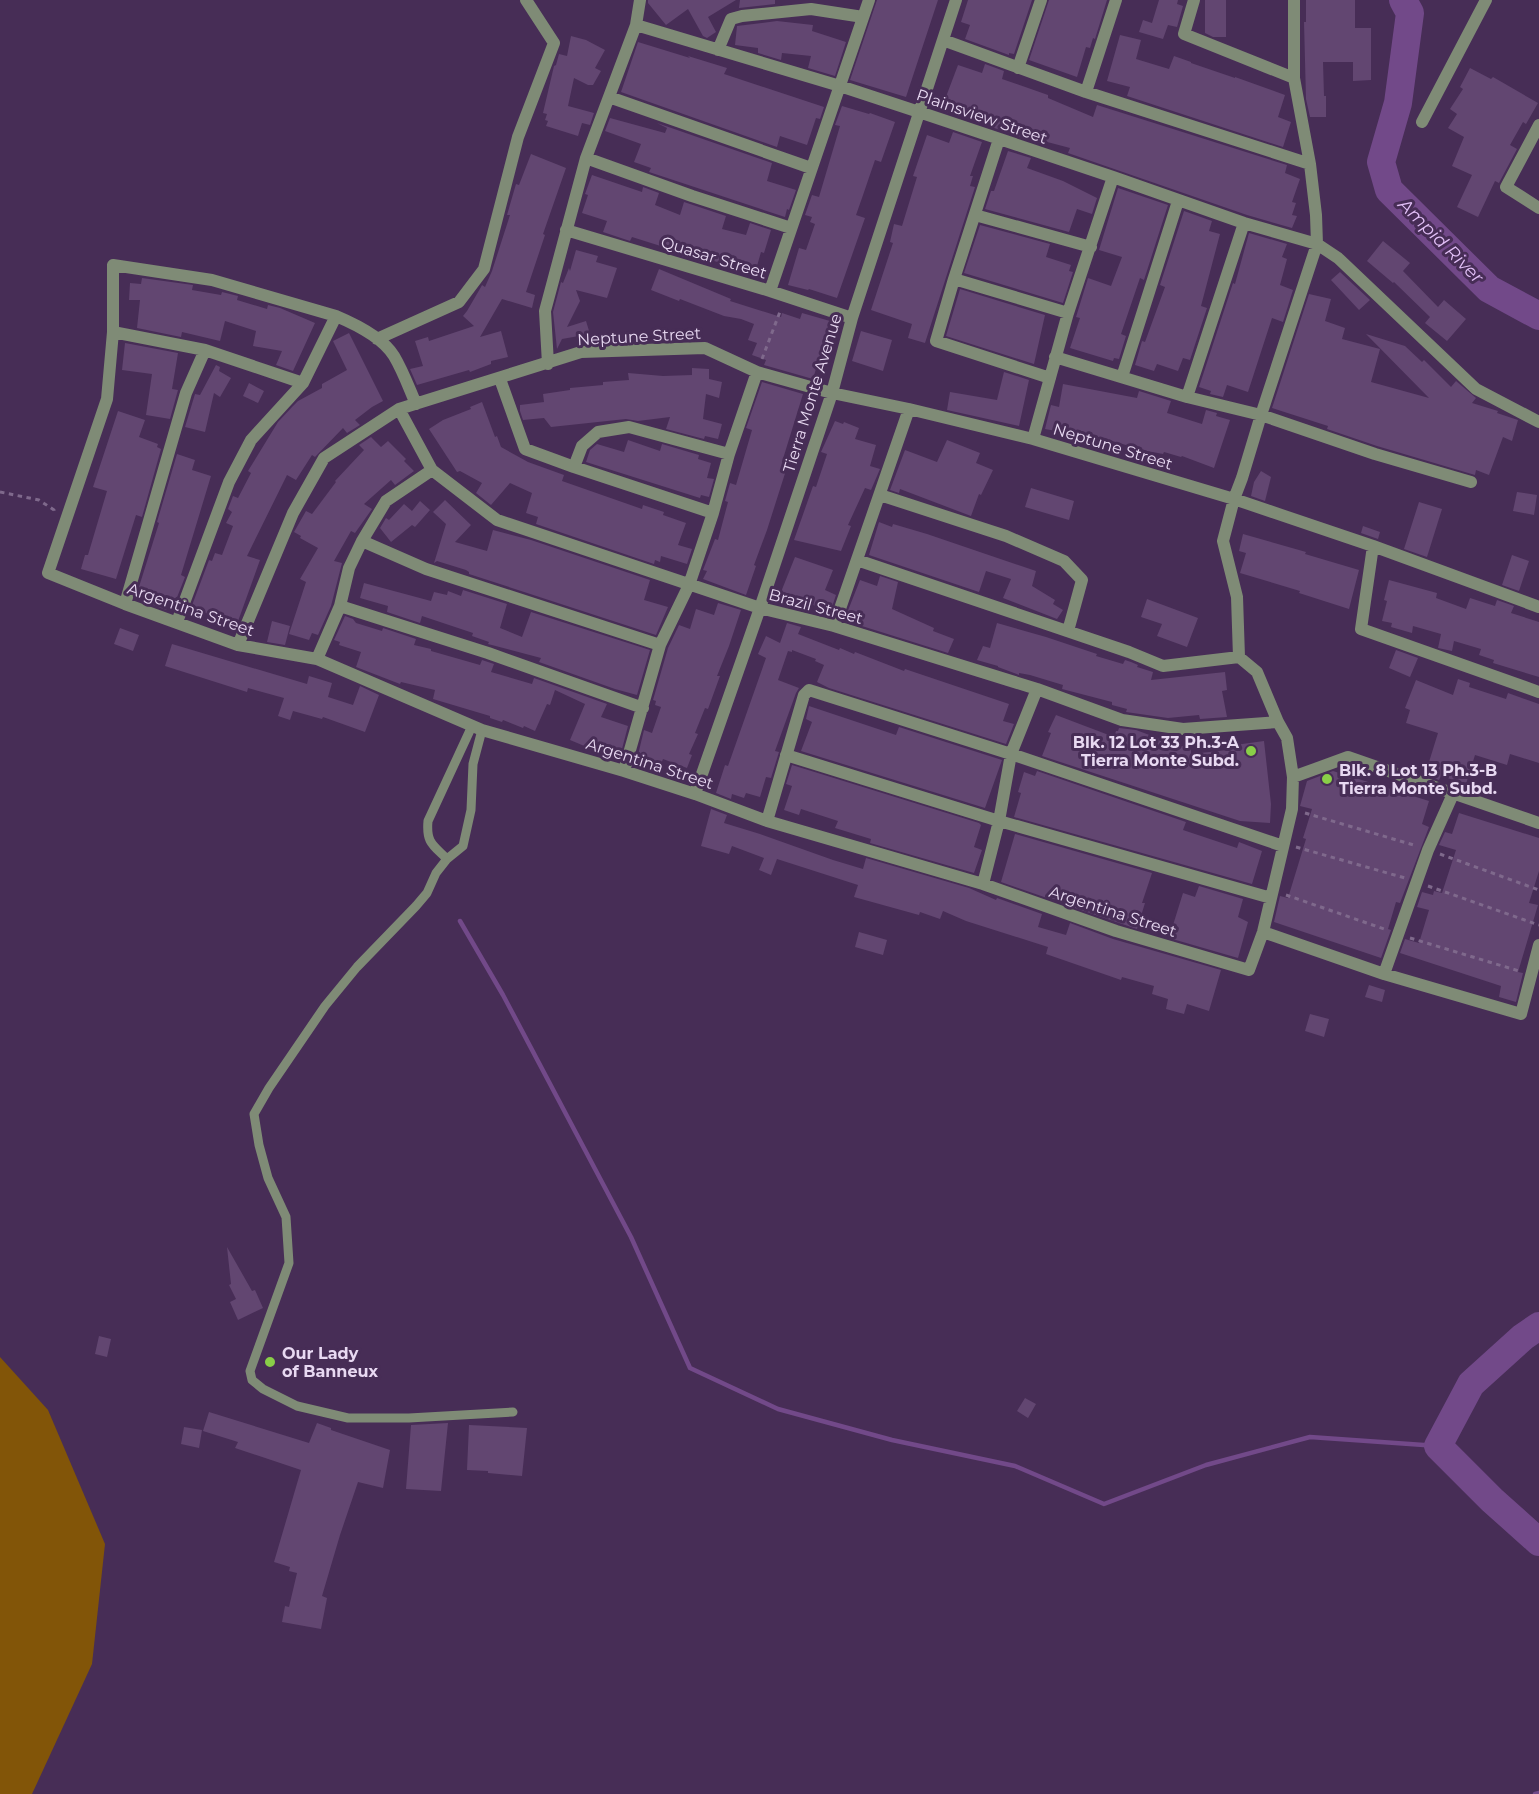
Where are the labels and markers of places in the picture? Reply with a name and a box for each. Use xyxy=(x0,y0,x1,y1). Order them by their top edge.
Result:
place label: Blk. 12 Lot 33 Ph.3-A Tierra Monte Subd. xyxy=(1073,733,1240,770)
marker: Blk. 12 Lot 33 Ph.3-A Tierra Monte Subd. xyxy=(1244,744,1258,758)
place label: Blk. 8 Lot 13 Ph.3-B Tierra Monte Subd. xyxy=(1339,761,1497,798)
marker: Blk. 8 Lot 13 Ph.3-B Tierra Monte Subd. xyxy=(1320,772,1334,786)
place label: Our Lady of Banneux xyxy=(282,1344,379,1381)
marker: Our Lady of Banneux xyxy=(263,1355,277,1369)

